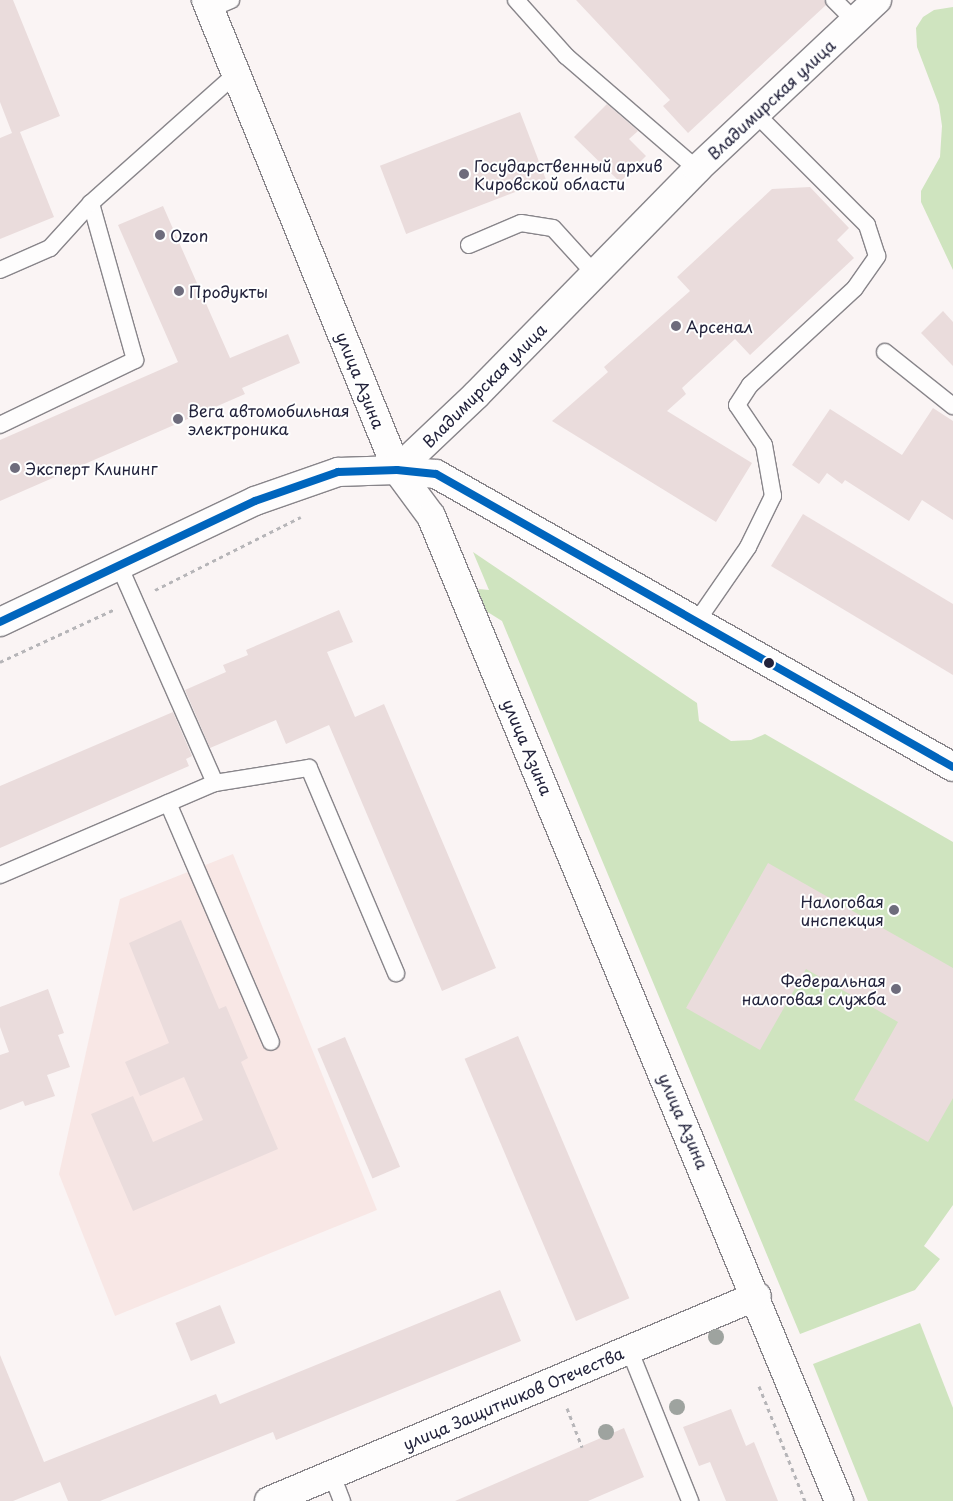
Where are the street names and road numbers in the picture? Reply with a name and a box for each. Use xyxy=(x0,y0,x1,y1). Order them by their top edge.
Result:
street label: Владимирская улица xyxy=(703,35,839,163)
street label: Владимирская улица xyxy=(418,319,550,451)
street label: улица Азина xyxy=(333,329,389,431)
street label: улица Азина xyxy=(499,696,557,798)
street label: улица Азина xyxy=(655,1070,713,1172)
street label: улица Защитников Отечества xyxy=(400,1343,626,1453)

